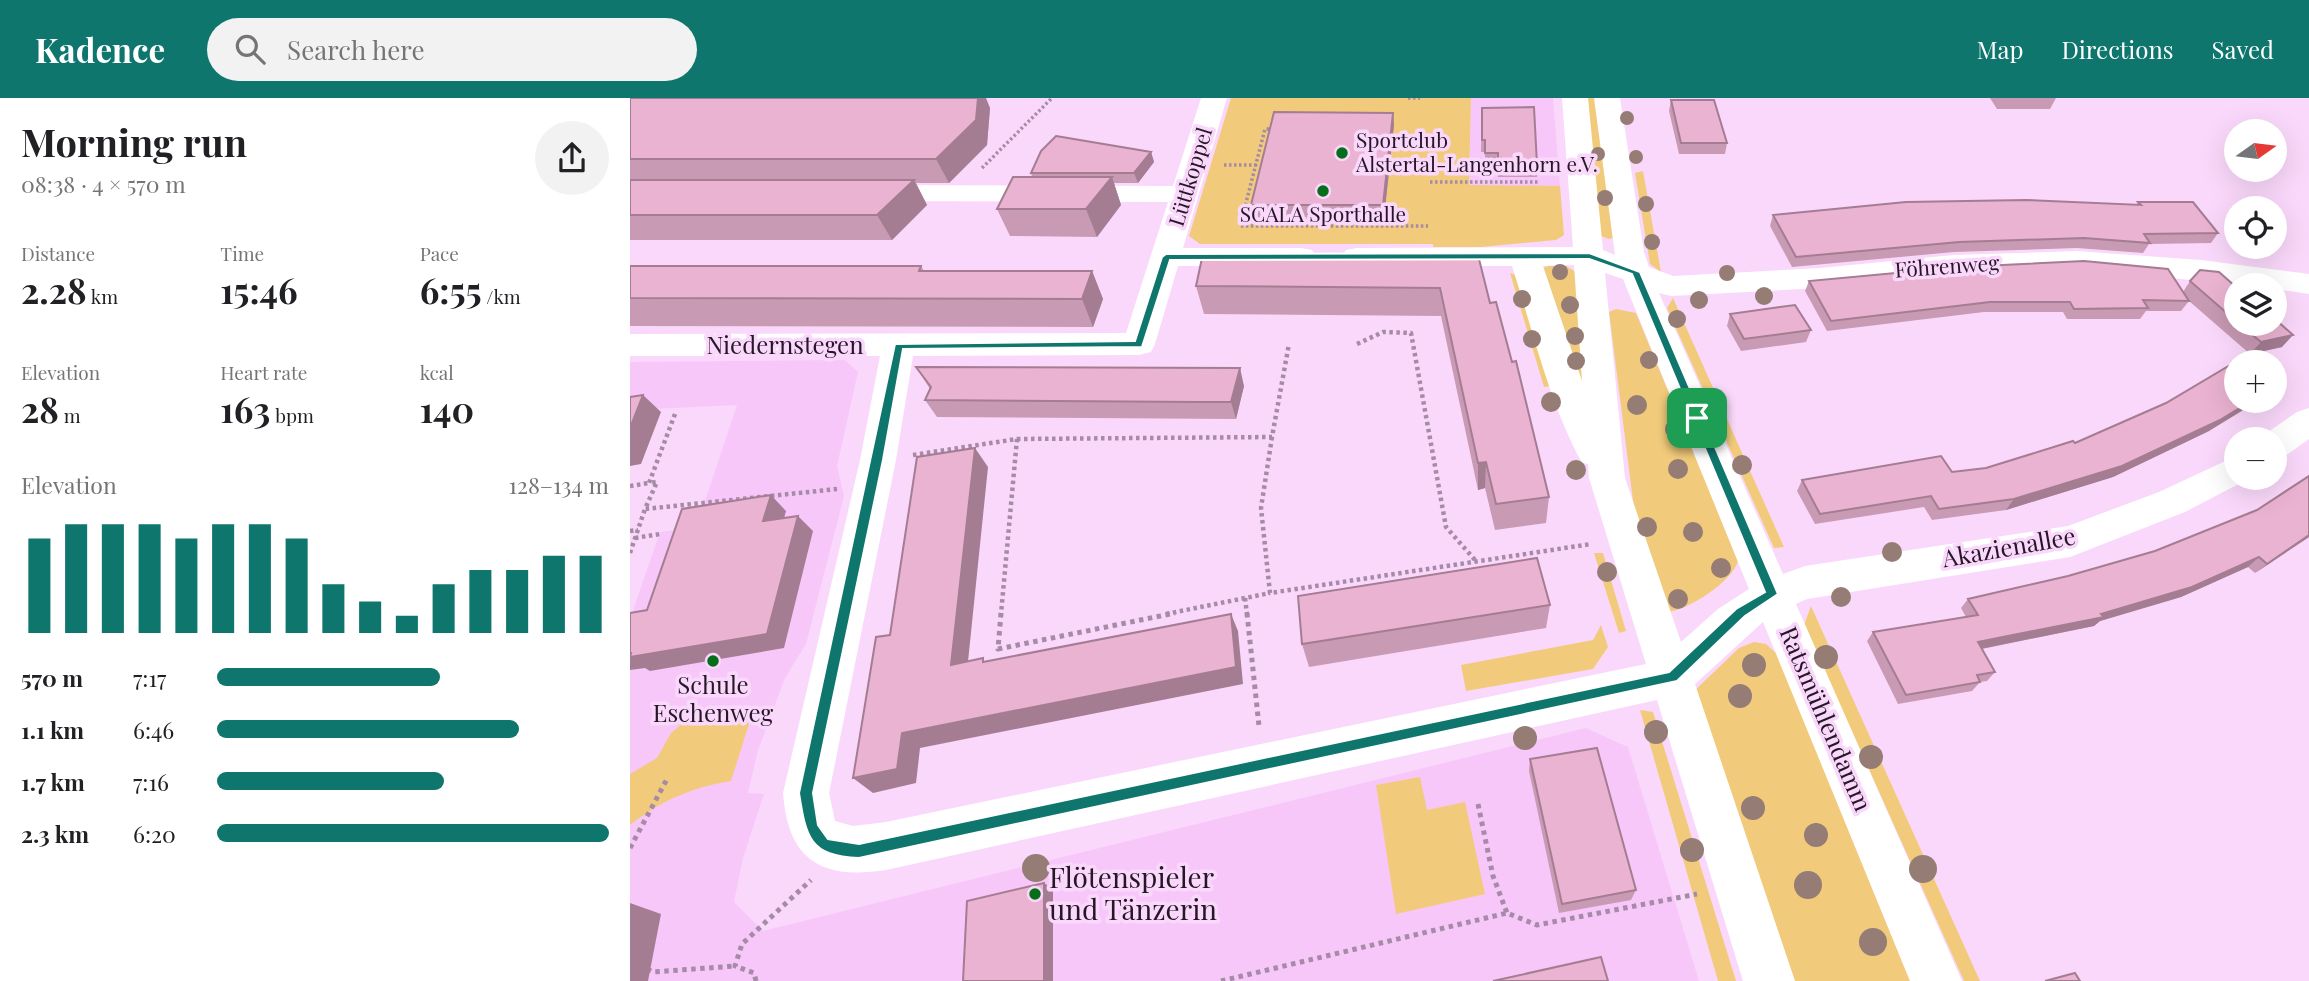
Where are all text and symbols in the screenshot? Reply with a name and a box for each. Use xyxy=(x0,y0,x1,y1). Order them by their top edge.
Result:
search box xyxy=(207,18,697,81)
text: Kadence xyxy=(35,27,165,71)
icon: search xyxy=(231,30,269,68)
text: Search here xyxy=(287,32,425,67)
text: Map xyxy=(1977,33,2023,65)
text: Directions xyxy=(2061,33,2174,65)
text: Saved xyxy=(2212,33,2274,65)
text: Morning run xyxy=(21,116,247,167)
north arrow xyxy=(2224,119,2287,182)
map controls xyxy=(2224,119,2287,490)
button: share xyxy=(535,121,609,195)
street label: Lüttkoppel xyxy=(1161,124,1217,229)
place label: Sportclub Alstertal-Langenhorn e.V. xyxy=(1355,125,1598,177)
marker: Sportclub Alstertal-Langenhorn e.V. xyxy=(1334,145,1350,161)
text: 08:38 · 4 × 570 m xyxy=(21,168,186,199)
marker: SCALA Sporthalle xyxy=(1315,183,1331,199)
button: locate xyxy=(2224,196,2287,259)
place label: SCALA Sporthalle xyxy=(1240,199,1406,227)
text: Distance xyxy=(21,240,95,266)
text: Time xyxy=(220,240,264,266)
text: Pace xyxy=(420,240,459,266)
street label: Föhrenweg xyxy=(1894,247,2000,283)
text: 2.28 xyxy=(21,266,87,313)
text: 15:46 xyxy=(220,266,298,313)
text: 6:55 xyxy=(420,266,482,313)
button: layers xyxy=(2224,273,2287,336)
text: km xyxy=(87,283,118,309)
text: /km xyxy=(482,283,521,309)
street label: Niedernstegen xyxy=(706,328,864,360)
button: + xyxy=(2224,350,2287,413)
text: Elevation xyxy=(21,359,100,385)
text: Heart rate xyxy=(220,359,307,385)
text: kcal xyxy=(420,359,454,385)
text: 28 xyxy=(21,385,59,432)
text: 163 xyxy=(220,385,270,432)
text: 140 xyxy=(420,385,474,432)
pin xyxy=(1667,388,1727,448)
icon: arrive xyxy=(1678,399,1716,437)
text: m xyxy=(59,402,81,428)
text: bpm xyxy=(270,402,314,428)
button: − xyxy=(2224,427,2287,490)
text: Elevation xyxy=(21,469,117,500)
text: 128–134 m xyxy=(508,469,609,500)
street label: Akazienallee xyxy=(1939,519,2078,574)
street label: Ratsmühlendamm xyxy=(1773,621,1880,815)
marker: Schule Eschenweg xyxy=(705,653,721,669)
text: 570 m xyxy=(21,662,83,693)
text: 7:17 xyxy=(133,662,166,693)
place label: Schule Eschenweg xyxy=(653,668,774,728)
text: 1.1 km xyxy=(21,714,84,745)
text: 6:46 xyxy=(133,714,174,745)
text: 1.7 km xyxy=(21,766,85,797)
text: 7:16 xyxy=(133,766,169,797)
text: 2.3 km xyxy=(21,818,89,849)
text: 6:20 xyxy=(133,818,176,849)
place label: Flötenspieler und Tänzerin xyxy=(1049,858,1217,927)
marker: Flötenspieler und Tänzerin xyxy=(1027,886,1043,902)

